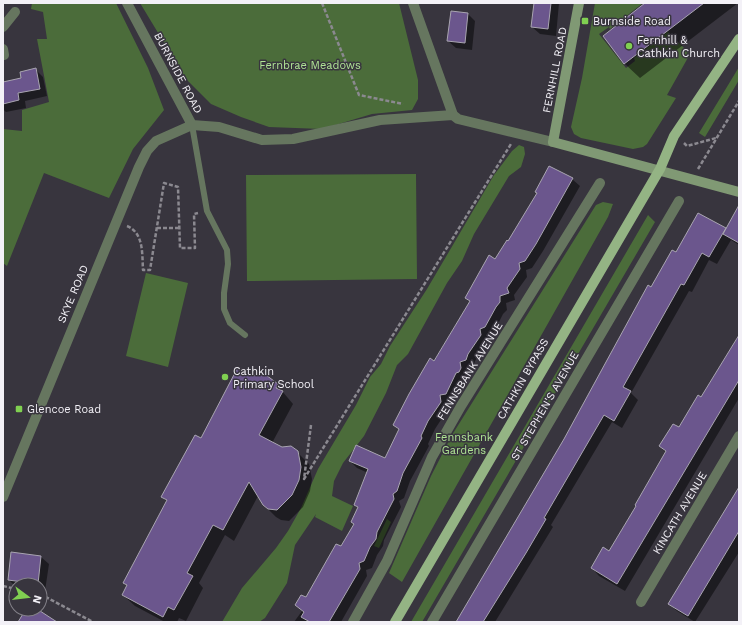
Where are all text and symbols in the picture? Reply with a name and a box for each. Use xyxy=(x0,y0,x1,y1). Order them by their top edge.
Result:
place label: Burnside Road xyxy=(593,15,671,28)
marker: Burnside Road xyxy=(580,16,590,26)
street label: FERNHILL ROAD xyxy=(540,26,570,114)
street label: BURNSIDE ROAD xyxy=(151,30,205,116)
place label: Fernhill & Cathkin Church xyxy=(637,34,720,60)
marker: Fernhill & Cathkin Church xyxy=(624,41,634,51)
park label: Fernbrae Meadows xyxy=(259,59,361,72)
street label: SKYE ROAD xyxy=(55,263,91,325)
street label: FENNSBANK AVENUE xyxy=(434,319,506,423)
street label: CATHKIN BYPASS xyxy=(495,336,551,422)
street label: ST STEPHEN'S AVENUE xyxy=(508,349,582,463)
place label: Cathkin Primary School xyxy=(233,365,315,391)
marker: Cathkin Primary School xyxy=(220,372,230,382)
place label: Glencoe Road xyxy=(27,403,101,416)
marker: Glencoe Road xyxy=(14,404,24,414)
park label: Fennsbank Gardens xyxy=(435,431,493,457)
street label: KINCATH AVENUE xyxy=(650,469,710,557)
north arrow xyxy=(8,577,48,617)
text: N xyxy=(30,594,45,605)

